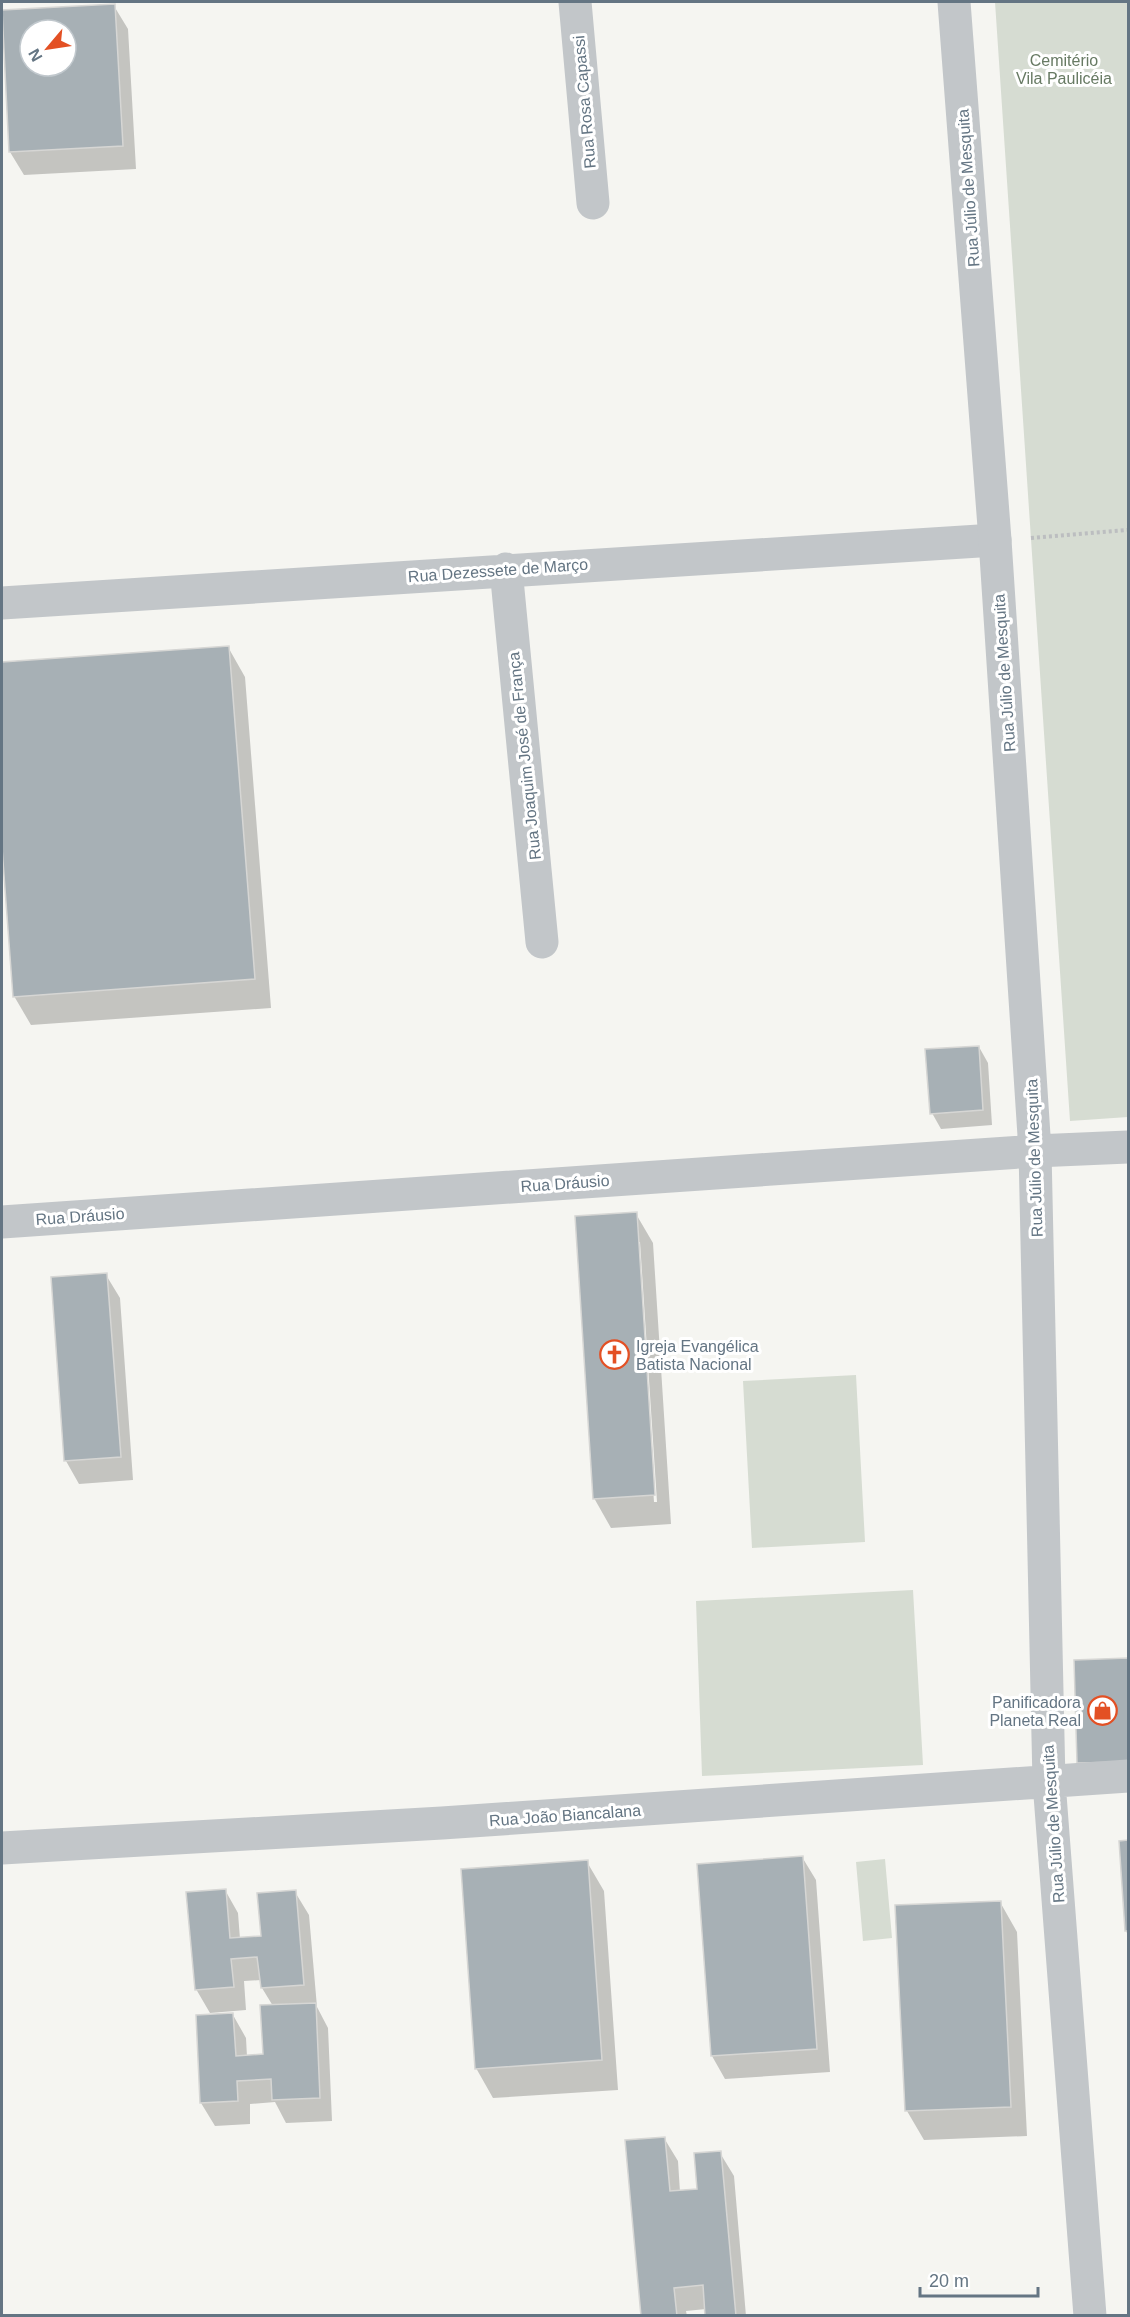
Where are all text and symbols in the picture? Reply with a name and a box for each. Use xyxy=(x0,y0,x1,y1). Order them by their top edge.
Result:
north arrow xyxy=(18,18,78,78)
street label: Rua Rosa Capassi xyxy=(570,35,599,169)
text: N xyxy=(25,46,46,64)
park label: Cemitério Vila Paulicéia xyxy=(1016,52,1112,87)
street label: Rua Júlio de Mesquita xyxy=(954,108,982,268)
street label: Rua Dezessete de Março xyxy=(407,556,589,585)
street label: Rua Júlio de Mesquita xyxy=(990,593,1018,753)
street label: Rua Joaquim José de França xyxy=(505,651,544,861)
street label: Rua Júlio de Mesquita xyxy=(1023,1078,1046,1237)
street label: Rua Dráusio xyxy=(520,1172,610,1195)
street label: Rua Dráusio xyxy=(35,1205,125,1228)
place label: Igreja Evangélica Batista Nacional xyxy=(636,1338,759,1373)
church icon: Igreja Evangélica Batista Nacional xyxy=(599,1339,631,1371)
place label: Panificadora Planeta Real xyxy=(989,1694,1081,1729)
shop icon: Panificadora Planeta Real xyxy=(1086,1695,1118,1727)
street label: Rua Júlio de Mesquita xyxy=(1039,1744,1067,1904)
street label: Rua João Biancalana xyxy=(489,1802,642,1829)
scale bar xyxy=(920,2260,1038,2298)
text: 20 m xyxy=(929,2271,969,2291)

